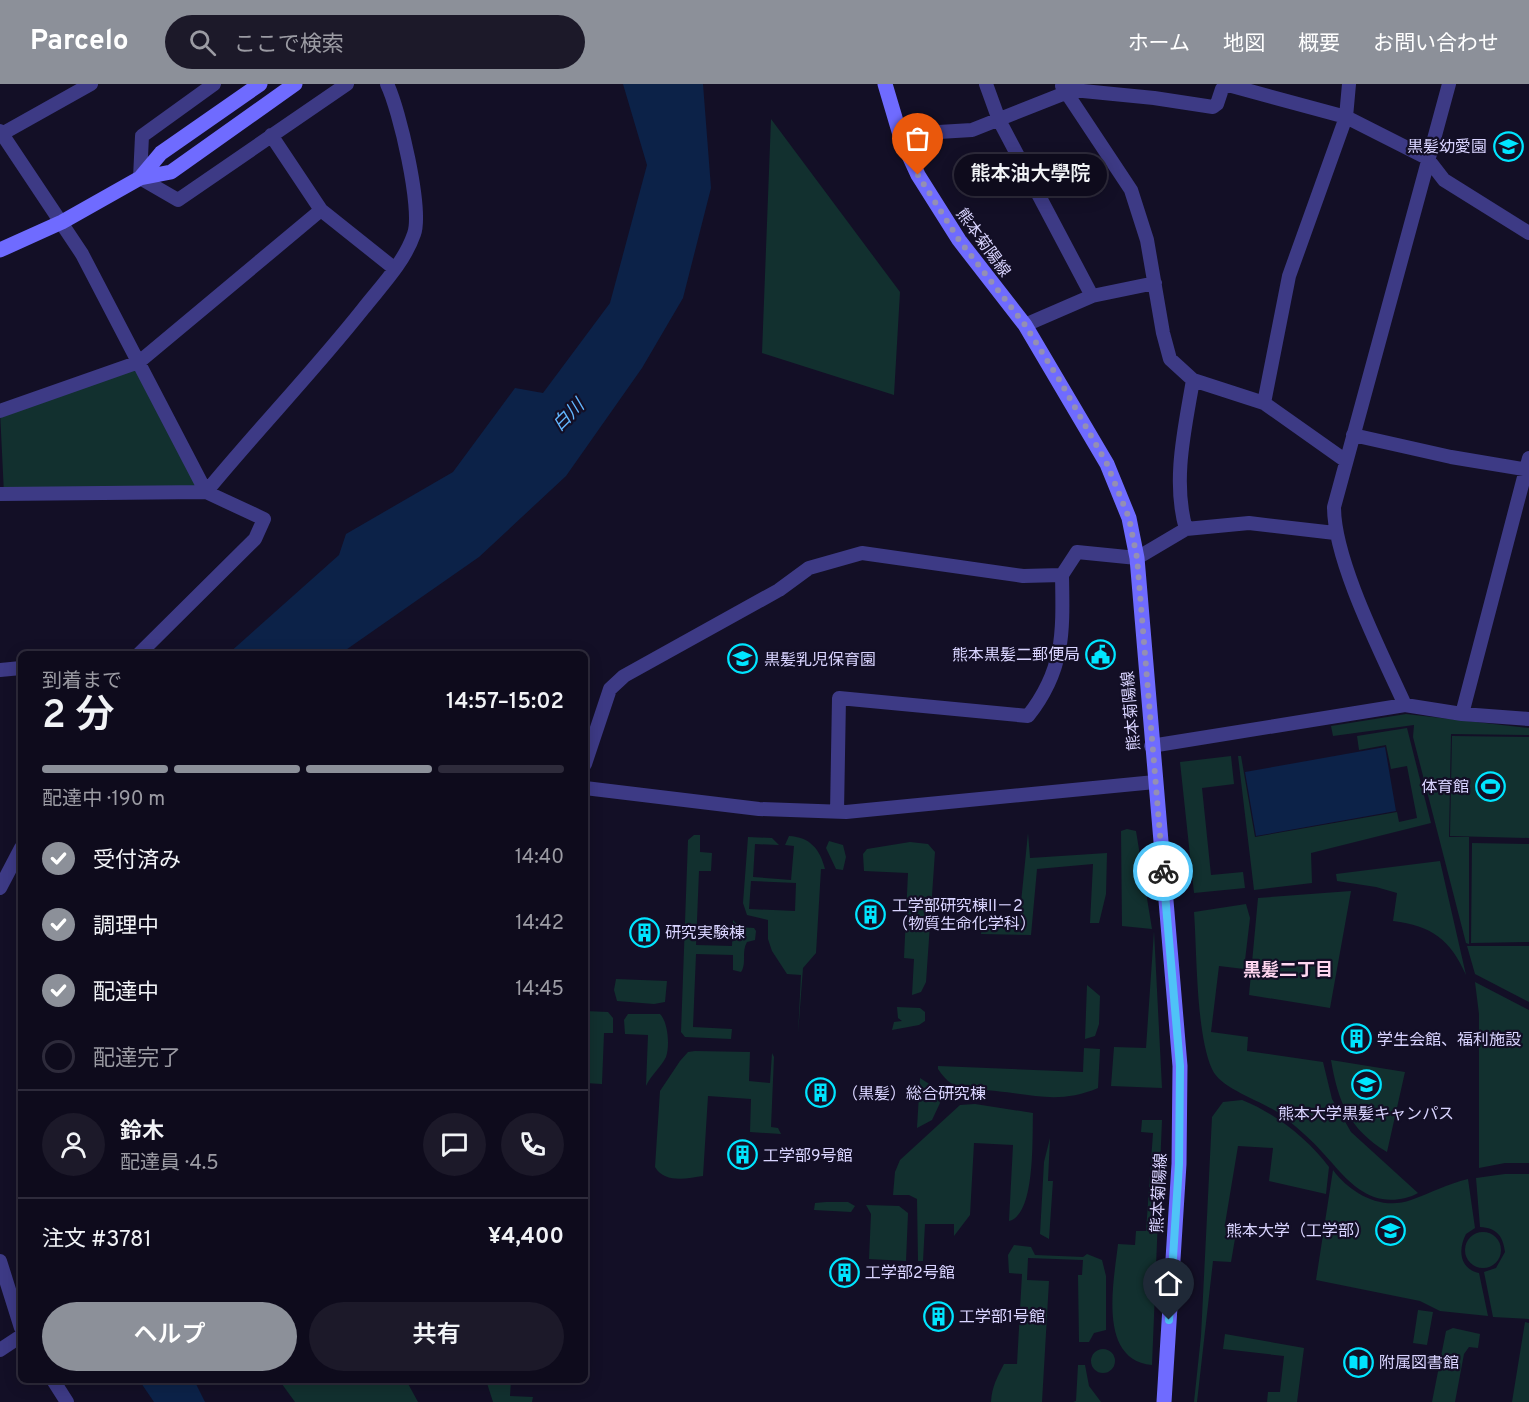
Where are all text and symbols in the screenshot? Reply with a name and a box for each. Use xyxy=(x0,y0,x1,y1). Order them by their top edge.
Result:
search box xyxy=(165,15,585,69)
text: Parcelo xyxy=(30,24,129,60)
icon: search xyxy=(186,26,219,59)
text: ホーム xyxy=(1128,31,1190,58)
text: 地図 xyxy=(1223,31,1265,58)
text: 概要 xyxy=(1298,31,1340,58)
text: お問い合わせ xyxy=(1373,31,1499,58)
text: ここで検索 xyxy=(234,32,344,59)
pin xyxy=(892,113,943,175)
icon: bag xyxy=(901,122,934,155)
school or university icon: 黒髪幼愛園 xyxy=(1492,130,1524,162)
place label: 黒髪幼愛園 xyxy=(1407,138,1487,158)
callout: 熊本油大學院 xyxy=(954,154,1107,196)
text: 熊本油大學院 xyxy=(971,162,1091,188)
street label: 熊本菊陽線 xyxy=(951,205,1014,281)
water label: 白川 xyxy=(548,394,591,437)
public building icon: 熊本黒髪二郵便局 xyxy=(1085,638,1117,670)
school or university icon: 黒髪乳児保育園 xyxy=(727,643,759,675)
place label: 熊本黒髪二郵便局 xyxy=(952,646,1080,666)
place label: 黒髪乳児保育園 xyxy=(764,651,876,671)
text: 到着まで xyxy=(42,669,122,695)
street label: 熊本菊陽線 xyxy=(1119,670,1145,752)
text: 14:57–15:02 xyxy=(446,689,564,716)
text: 2 分 xyxy=(42,693,114,742)
sports icon: 体育館 xyxy=(1474,770,1506,802)
place label: 体育館 xyxy=(1421,778,1469,798)
text: 配達中 · 190 m xyxy=(42,787,165,813)
courier xyxy=(1133,841,1193,901)
icon: check xyxy=(42,842,75,875)
text: 14:40 xyxy=(515,845,564,871)
text: 受付済み xyxy=(93,848,181,875)
icon: bike xyxy=(1147,855,1180,888)
place label: 工学部研究棟II－2 （物質生命化学科） xyxy=(892,897,1036,935)
building icon: 工学部研究棟II－2 （物質生命化学科） xyxy=(855,898,887,930)
icon: check xyxy=(42,908,75,941)
text: 14:42 xyxy=(515,911,564,937)
text: 調理中 xyxy=(93,914,159,941)
building icon: 研究実験棟 xyxy=(628,916,660,948)
place label: 研究実験棟 xyxy=(665,924,745,944)
district label: 黒髪二丁目 xyxy=(1243,960,1333,983)
icon: check xyxy=(42,974,75,1007)
text: 14:45 xyxy=(515,977,564,1003)
text: 配達中 xyxy=(93,980,159,1007)
building icon: 学生会館、福利施設 xyxy=(1340,1023,1372,1055)
place label: 学生会館、福利施設 xyxy=(1377,1031,1521,1051)
text: 配達完了 xyxy=(93,1046,181,1073)
school or university icon: 熊本大学黒髪キャンパス xyxy=(1350,1069,1382,1101)
building icon: （黒髪）総合研究棟 xyxy=(805,1077,837,1109)
place label: （黒髪）総合研究棟 xyxy=(842,1085,986,1105)
place label: 熊本大学黒髪キャンパス xyxy=(1278,1105,1454,1125)
button: person xyxy=(42,1113,105,1176)
button: chat xyxy=(423,1113,486,1176)
button: phone xyxy=(501,1113,564,1176)
text: 鈴木 xyxy=(120,1119,164,1146)
building icon: 工学部9号館 xyxy=(726,1139,758,1171)
place label: 工学部9号館 xyxy=(763,1147,853,1167)
text: 配達員 · 4.5 xyxy=(120,1151,219,1177)
street label: 熊本菊陽線 xyxy=(1148,1153,1172,1234)
school or university icon: 熊本大学（工学部） xyxy=(1375,1214,1407,1246)
place label: 熊本大学（工学部） xyxy=(1226,1222,1370,1242)
text: ¥4,400 xyxy=(488,1224,564,1251)
text: 注文 #3781 xyxy=(42,1227,152,1254)
building icon: 工学部2号館 xyxy=(828,1256,860,1288)
pin xyxy=(1143,1258,1194,1320)
place label: 工学部2号館 xyxy=(865,1264,955,1284)
icon: home xyxy=(1152,1267,1185,1300)
building icon: 工学部1号館 xyxy=(922,1300,954,1332)
button: ヘルプ xyxy=(42,1302,297,1371)
button: 共有 xyxy=(309,1302,564,1371)
place label: 工学部1号館 xyxy=(959,1308,1045,1328)
library icon: 附属図書館 xyxy=(1342,1346,1374,1378)
place label: 附属図書館 xyxy=(1379,1354,1459,1374)

